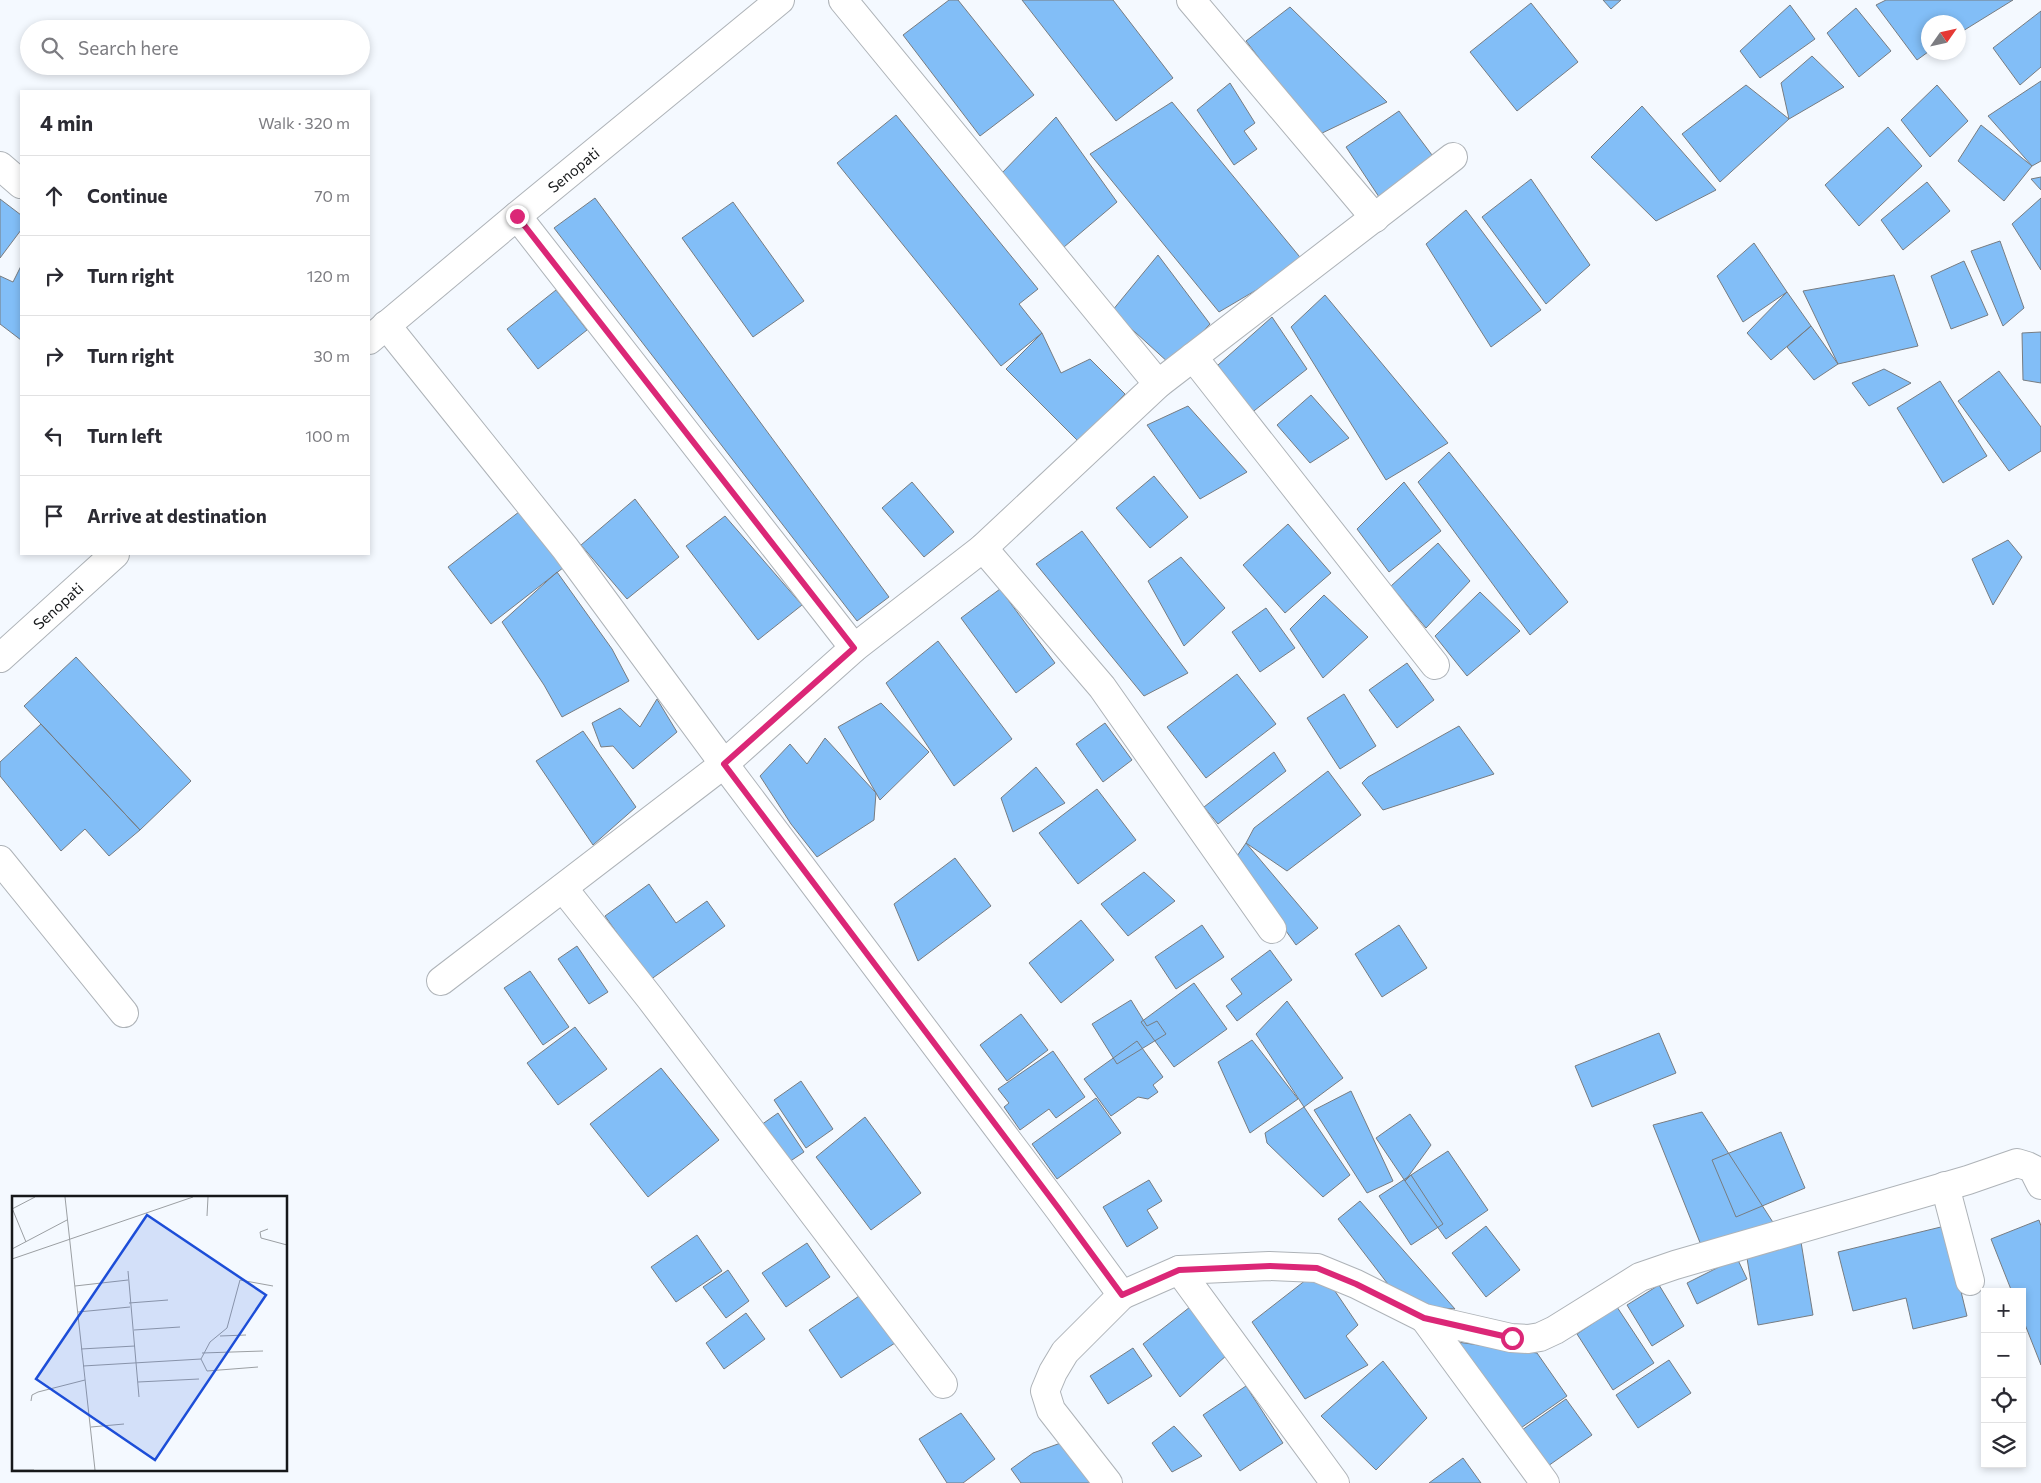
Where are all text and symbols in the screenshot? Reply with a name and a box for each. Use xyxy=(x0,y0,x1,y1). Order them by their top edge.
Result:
north arrow xyxy=(1921,15,1966,60)
search box xyxy=(20,20,370,75)
icon: search xyxy=(38,34,66,62)
text: Search here xyxy=(78,36,178,59)
text: 4 min xyxy=(40,110,93,135)
text: Walk · 320 m xyxy=(258,113,350,132)
street label: Senopati xyxy=(544,143,603,196)
icon: ahead xyxy=(40,182,68,210)
text: Continue xyxy=(87,184,167,207)
text: 70 m xyxy=(314,186,350,205)
route end xyxy=(506,205,529,228)
icon: right xyxy=(40,262,68,290)
text: Turn right xyxy=(87,264,174,287)
text: 120 m xyxy=(307,266,350,285)
icon: right xyxy=(40,342,68,370)
text: Turn right xyxy=(87,344,174,367)
text: 30 m xyxy=(313,346,350,365)
icon: left xyxy=(40,422,68,450)
text: Turn left xyxy=(87,424,162,447)
text: 100 m xyxy=(305,426,350,445)
icon: arrive xyxy=(40,502,68,530)
text: Arrive at destination xyxy=(87,504,267,527)
street label: Senopati xyxy=(29,579,87,633)
inset map xyxy=(12,1196,288,1470)
map controls xyxy=(1981,1288,2026,1468)
button: + xyxy=(1981,1288,2026,1333)
route start xyxy=(1501,1327,1524,1350)
button: − xyxy=(1981,1333,2026,1378)
button: locate xyxy=(1981,1378,2026,1423)
button: layers xyxy=(1981,1423,2026,1468)

